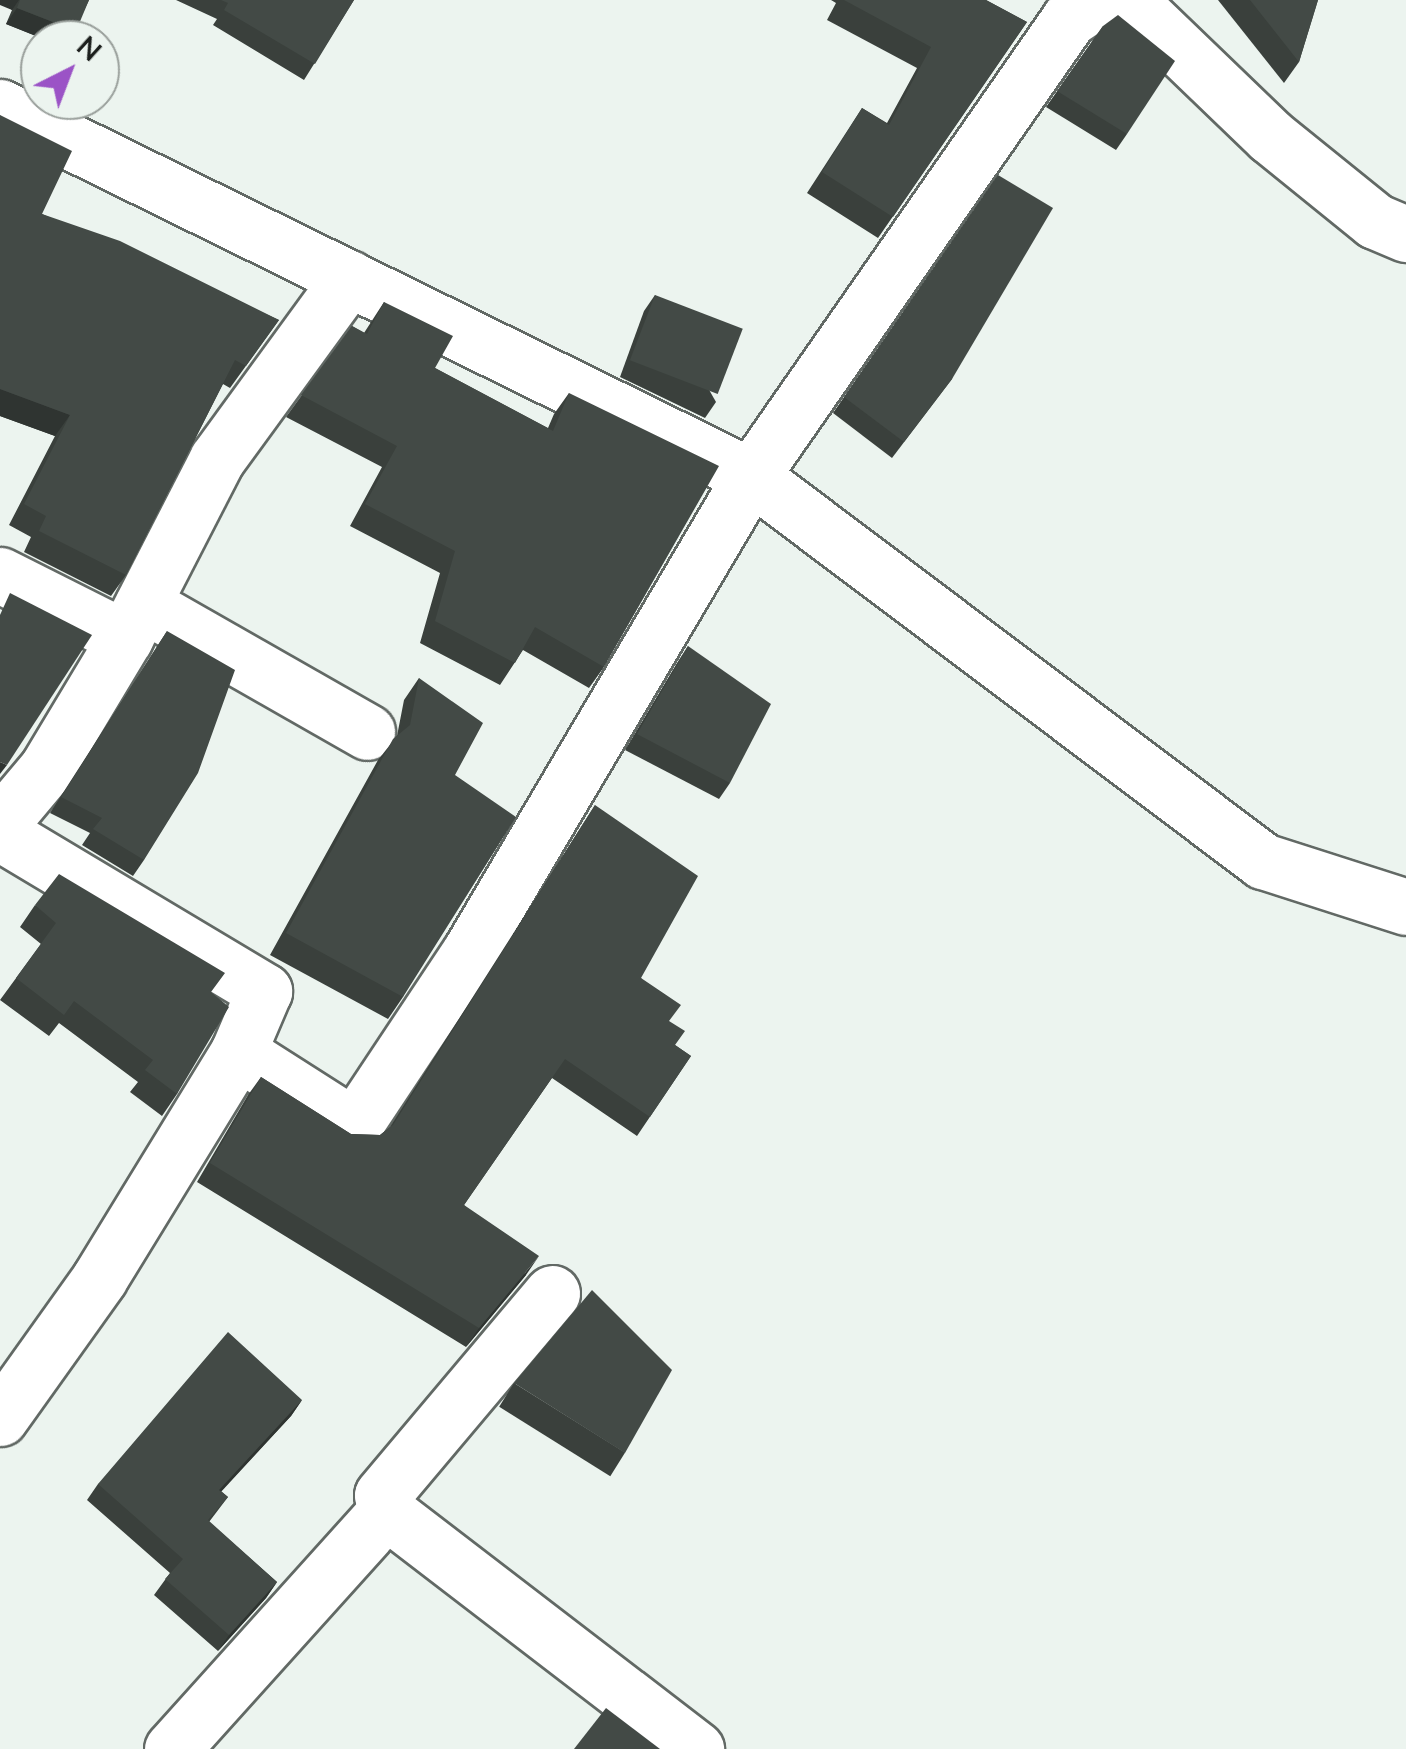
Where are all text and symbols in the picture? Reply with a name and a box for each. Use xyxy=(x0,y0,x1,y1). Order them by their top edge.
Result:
north arrow xyxy=(20,20,120,120)
text: N xyxy=(68,28,109,70)

